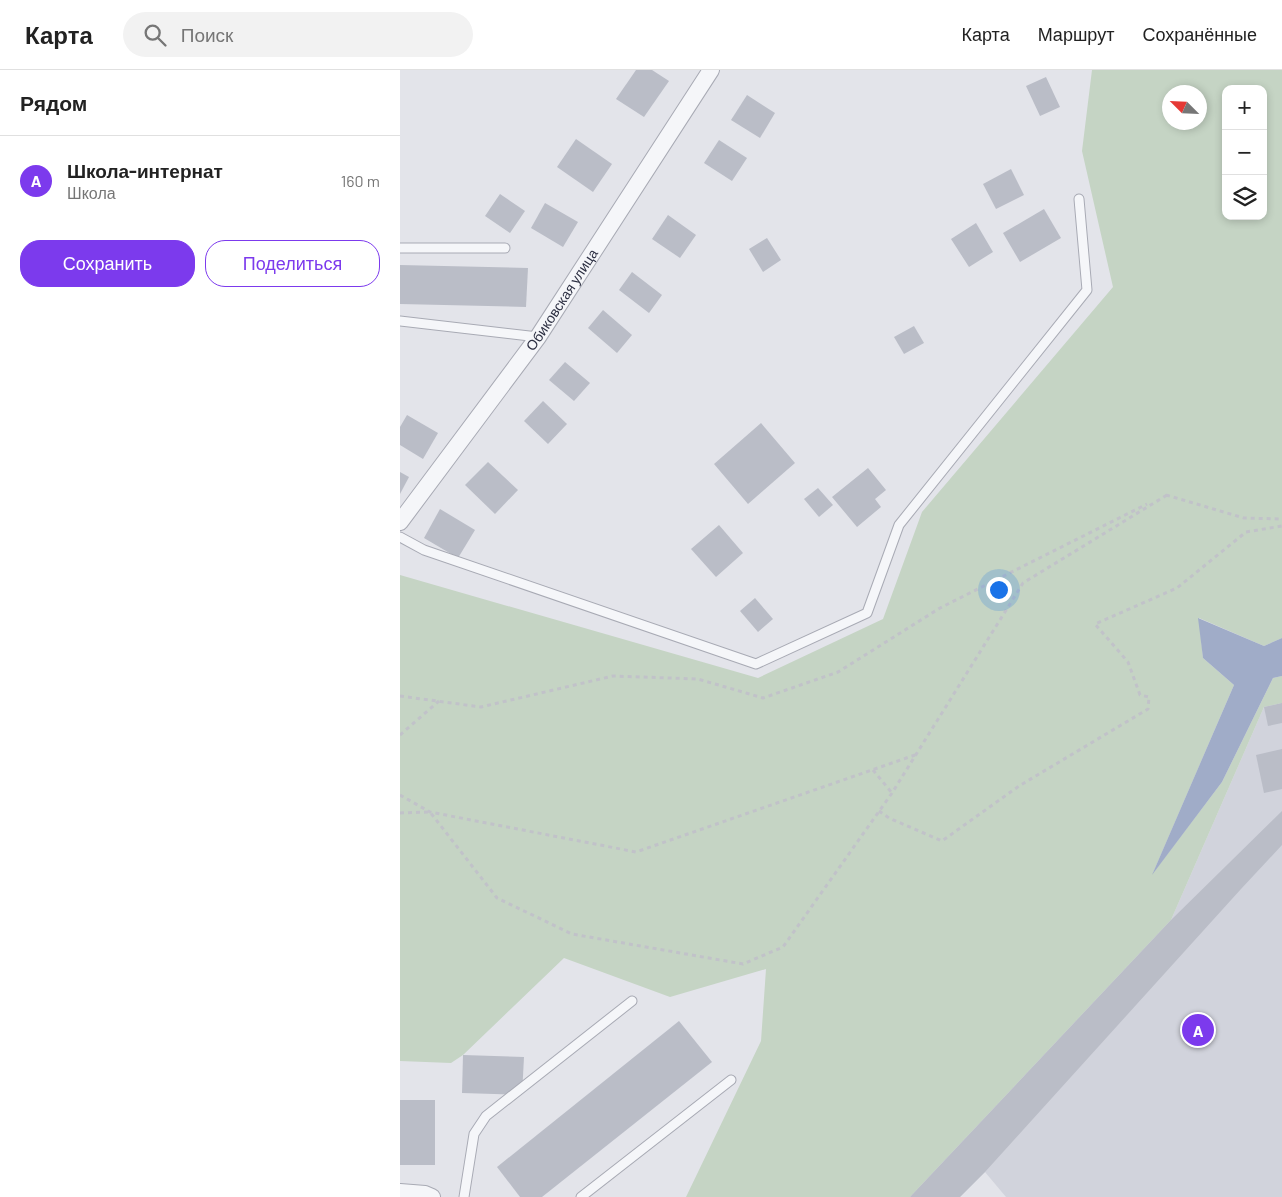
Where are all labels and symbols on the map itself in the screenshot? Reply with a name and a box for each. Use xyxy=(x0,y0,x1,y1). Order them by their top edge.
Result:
north arrow xyxy=(1162,85,1207,130)
street label: Обиковская улица xyxy=(522,245,601,354)
your location xyxy=(986,577,1012,603)
pin: A xyxy=(1182,1011,1214,1049)

